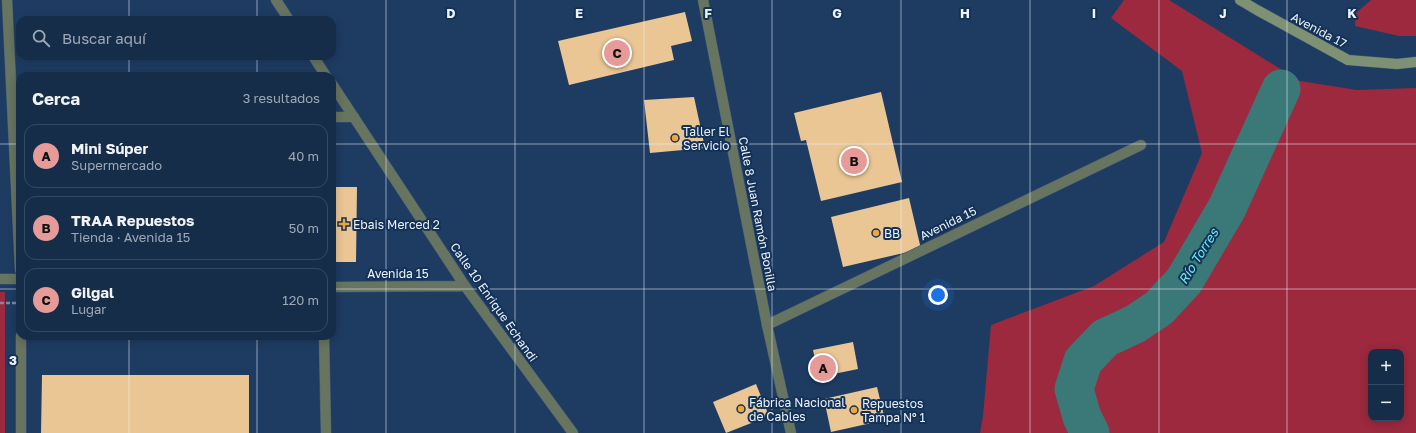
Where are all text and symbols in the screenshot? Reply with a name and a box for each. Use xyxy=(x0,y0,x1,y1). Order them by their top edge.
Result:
text: D xyxy=(446,5,456,21)
text: E xyxy=(575,5,583,21)
text: F xyxy=(704,5,712,21)
text: G xyxy=(832,5,842,21)
text: H xyxy=(960,5,970,21)
text: I xyxy=(1092,5,1096,21)
text: J xyxy=(1219,5,1227,21)
text: K xyxy=(1347,5,1357,21)
street label: Avenida 17 xyxy=(1289,9,1349,51)
search box xyxy=(16,16,336,60)
icon: search xyxy=(30,27,52,49)
text: Buscar aquí xyxy=(62,29,146,47)
pin: C xyxy=(604,38,630,68)
text: Cerca xyxy=(32,88,80,109)
text: 3 resultados xyxy=(243,90,320,106)
place label: Taller El Servicio xyxy=(683,124,730,153)
marker: Taller El Servicio xyxy=(670,133,680,143)
street label: Calle 8 Juan Ramón Bonilla xyxy=(736,135,780,293)
text: Mini Súper xyxy=(71,139,148,157)
pin: B xyxy=(841,146,867,176)
text: A xyxy=(41,148,51,164)
text: 40 m xyxy=(288,148,319,164)
text: Supermercado xyxy=(71,157,162,173)
street label: Avenida 15 xyxy=(917,203,979,243)
text: TRAA Repuestos xyxy=(71,211,194,229)
place label: Ebais Merced 2 xyxy=(353,217,440,232)
marker: Ebais Merced 2 xyxy=(338,218,350,230)
text: B xyxy=(41,220,51,236)
text: 50 m xyxy=(289,220,319,236)
water label: Río Torres xyxy=(1175,224,1222,287)
place label: BB xyxy=(884,226,900,241)
marker: BB xyxy=(871,228,881,238)
text: Tienda · Avenida 15 xyxy=(71,229,190,245)
street label: Calle 10 Enrique Echandi xyxy=(447,240,541,364)
street label: Avenida 15 xyxy=(367,266,429,281)
text: Gilgal xyxy=(71,283,114,301)
your location xyxy=(928,285,948,305)
text: C xyxy=(41,292,51,308)
text: 120 m xyxy=(282,292,319,308)
text: Lugar xyxy=(71,301,106,317)
map controls xyxy=(1368,349,1404,421)
button: + xyxy=(1368,349,1404,385)
text: 3 xyxy=(9,352,17,368)
pin: A xyxy=(810,353,836,383)
button: − xyxy=(1368,385,1404,421)
place label: Fábrica Nacional de Cables xyxy=(749,395,845,424)
place label: Repuestos Tampa Nº 1 xyxy=(862,396,926,425)
marker: Fábrica Nacional de Cables xyxy=(736,404,746,414)
marker: Repuestos Tampa Nº 1 xyxy=(849,405,859,415)

